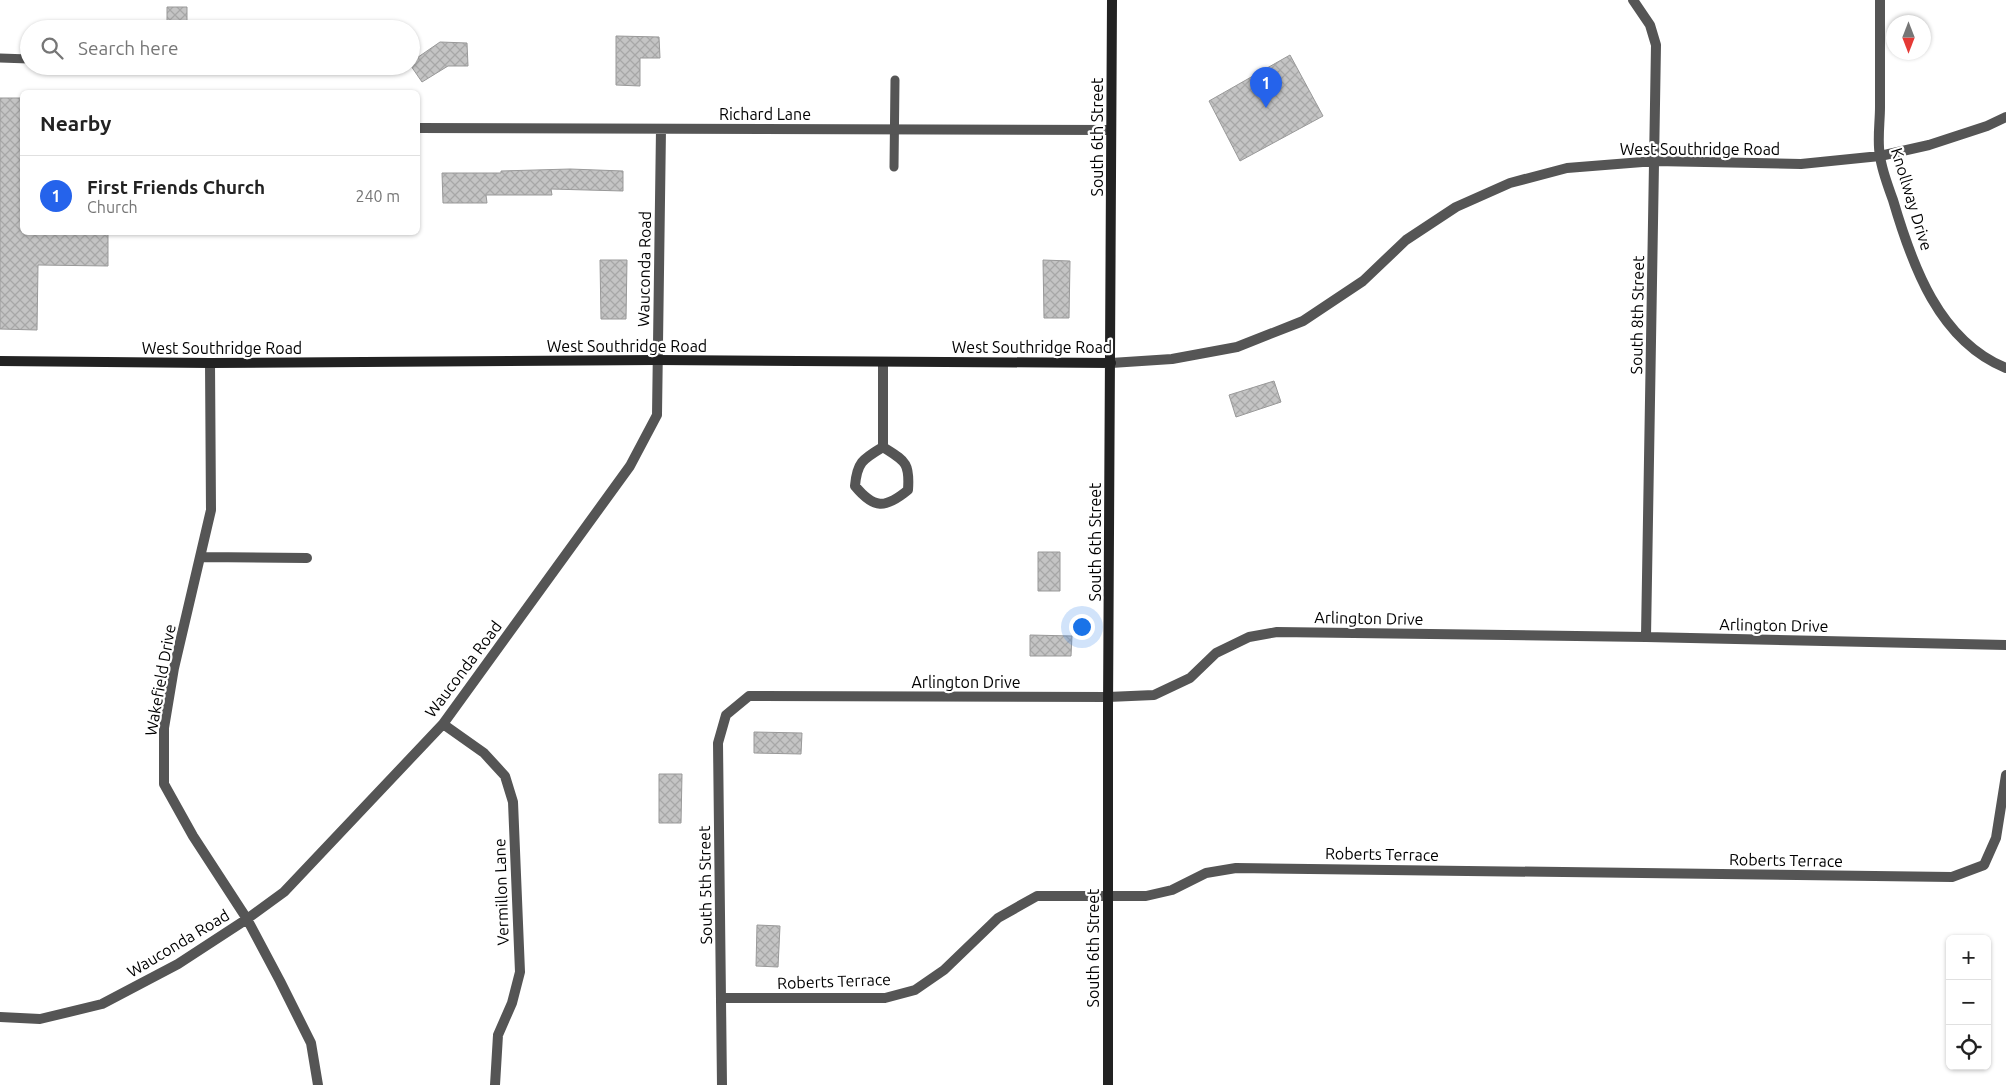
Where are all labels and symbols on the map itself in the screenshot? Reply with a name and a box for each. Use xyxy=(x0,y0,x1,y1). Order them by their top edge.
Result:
north arrow xyxy=(1886,15,1931,60)
pin: 1 xyxy=(1250,67,1282,108)
street label: South 6th Street xyxy=(1088,77,1106,196)
street label: Richard Lane xyxy=(719,105,811,123)
street label: West Southridge Road xyxy=(1620,140,1780,158)
street label: Knollway Drive xyxy=(1888,145,1936,253)
street label: Wauconda Road xyxy=(634,211,654,327)
street label: South 8th Street xyxy=(1627,255,1647,375)
street label: West Southridge Road xyxy=(547,337,707,355)
street label: West Southridge Road xyxy=(952,338,1112,356)
street label: West Southridge Road xyxy=(142,339,302,357)
street label: South 6th Street xyxy=(1086,482,1104,601)
street label: Arlington Drive xyxy=(1314,608,1424,628)
your location xyxy=(1069,614,1095,640)
street label: Arlington Drive xyxy=(1719,615,1829,635)
street label: Wauconda Road xyxy=(421,617,505,721)
street label: Wakefield Drive xyxy=(141,623,179,737)
street label: Arlington Drive xyxy=(911,673,1021,691)
street label: South 5th Street xyxy=(695,825,715,945)
street label: Vermillon Lane xyxy=(490,838,512,946)
street label: Roberts Terrace xyxy=(1325,844,1439,864)
street label: Roberts Terrace xyxy=(1729,850,1843,870)
street label: South 6th Street xyxy=(1084,888,1102,1007)
street label: Wauconda Road xyxy=(124,905,232,981)
street label: Roberts Terrace xyxy=(777,970,891,992)

